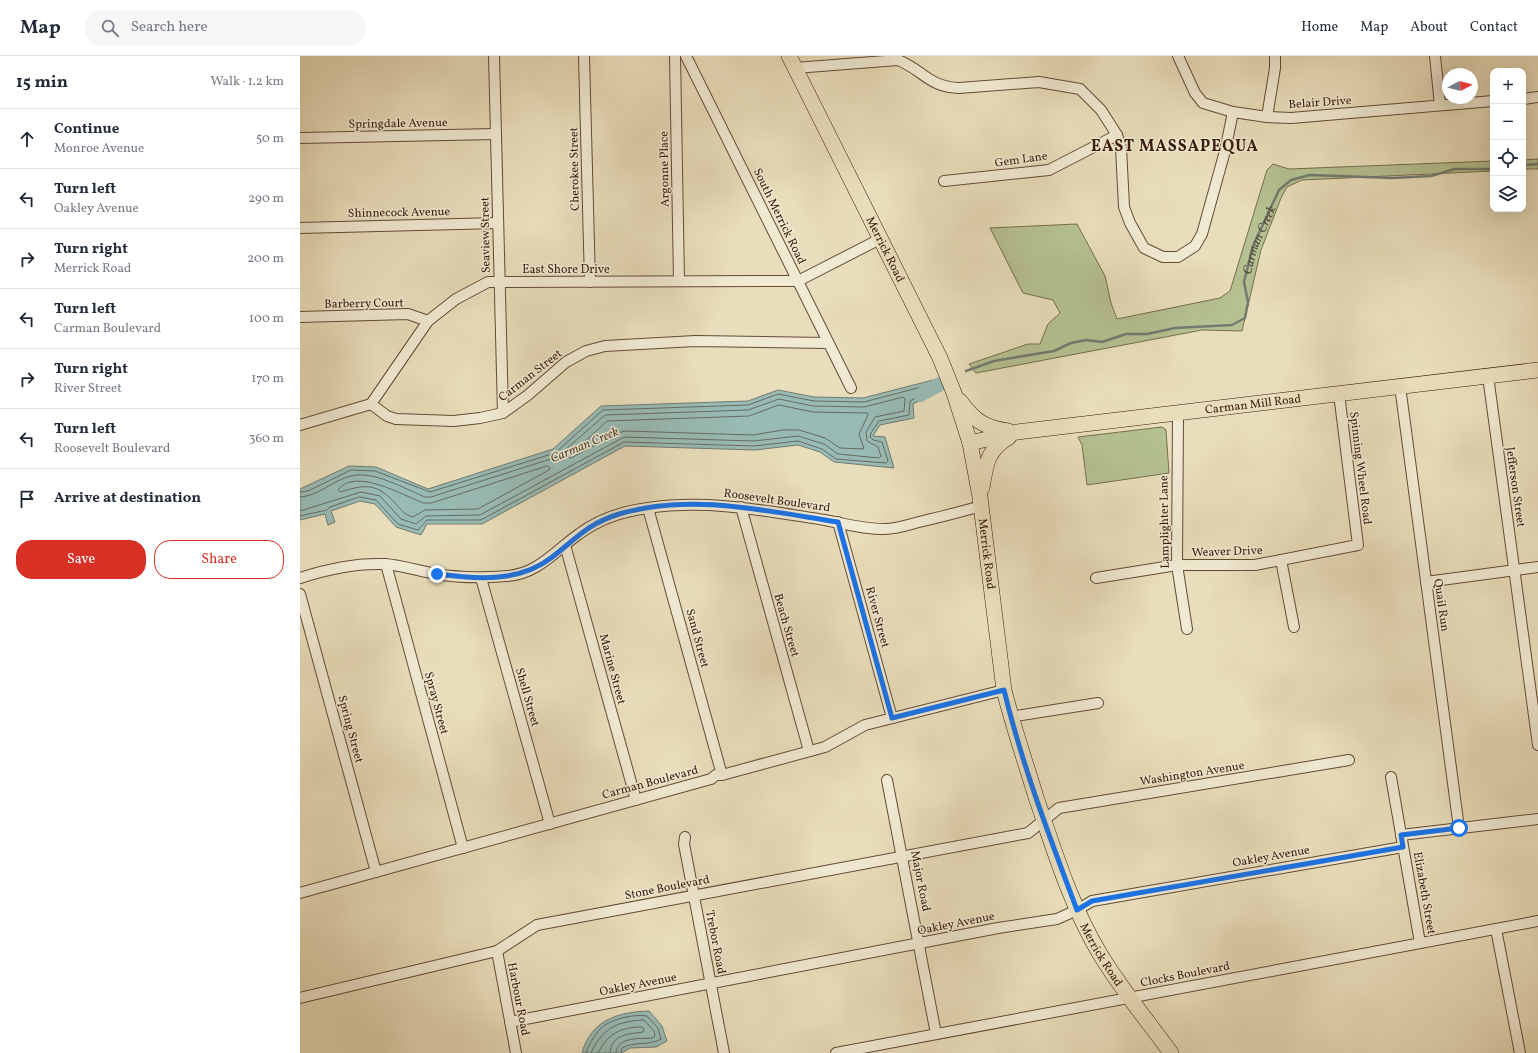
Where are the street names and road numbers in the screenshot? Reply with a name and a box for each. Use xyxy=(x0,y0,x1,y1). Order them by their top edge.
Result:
street label: Belair Drive xyxy=(1288,93,1352,113)
street label: Springdale Avenue xyxy=(348,115,448,133)
street label: Cherokee Street xyxy=(566,127,584,211)
street label: Argonne Place xyxy=(656,131,674,207)
street label: Gem Lane xyxy=(994,148,1049,172)
street label: South Merrick Road xyxy=(749,166,809,267)
street label: Seaview Street xyxy=(477,197,495,273)
street label: Shinnecock Avenue xyxy=(348,204,451,222)
street label: Merrick Road xyxy=(862,214,908,285)
street label: East Shore Drive xyxy=(522,262,610,278)
street label: Barberry Court xyxy=(324,295,404,313)
street label: Carman Street xyxy=(496,346,566,406)
street label: Carman Mill Road xyxy=(1204,391,1302,419)
street label: Spinning Wheel Road xyxy=(1345,411,1375,526)
street label: Jefferson Street xyxy=(1501,446,1529,528)
street label: Lamplighter Lane xyxy=(1156,475,1174,569)
street label: Roosevelt Boulevard xyxy=(723,486,831,516)
street label: Merrick Road xyxy=(974,517,998,591)
street label: Weaver Drive xyxy=(1191,543,1263,561)
street label: Quail Run xyxy=(1429,578,1453,633)
street label: River Street xyxy=(861,585,893,650)
street label: Beach Street xyxy=(769,592,803,659)
street label: Sand Street xyxy=(681,607,713,669)
street label: Marine Street xyxy=(595,632,629,706)
street label: Shell Street xyxy=(511,666,543,729)
street label: Spray Street xyxy=(420,670,452,736)
street label: Spring Street xyxy=(333,694,367,765)
street label: Washington Avenue xyxy=(1139,758,1246,790)
street label: Carman Boulevard xyxy=(600,762,700,803)
street label: Oakley Avenue xyxy=(1231,842,1311,872)
street label: Major Road xyxy=(906,850,934,913)
street label: Elizabeth Street xyxy=(1409,850,1439,936)
street label: Stone Boulevard xyxy=(623,872,711,904)
street label: Trebor Road xyxy=(701,909,729,976)
street label: Oakley Avenue xyxy=(916,909,996,939)
street label: Merrick Road xyxy=(1076,920,1126,990)
street label: Clocks Boulevard xyxy=(1139,958,1232,992)
street label: Harbour Road xyxy=(503,961,533,1037)
street label: Oakley Avenue xyxy=(598,970,678,1000)

